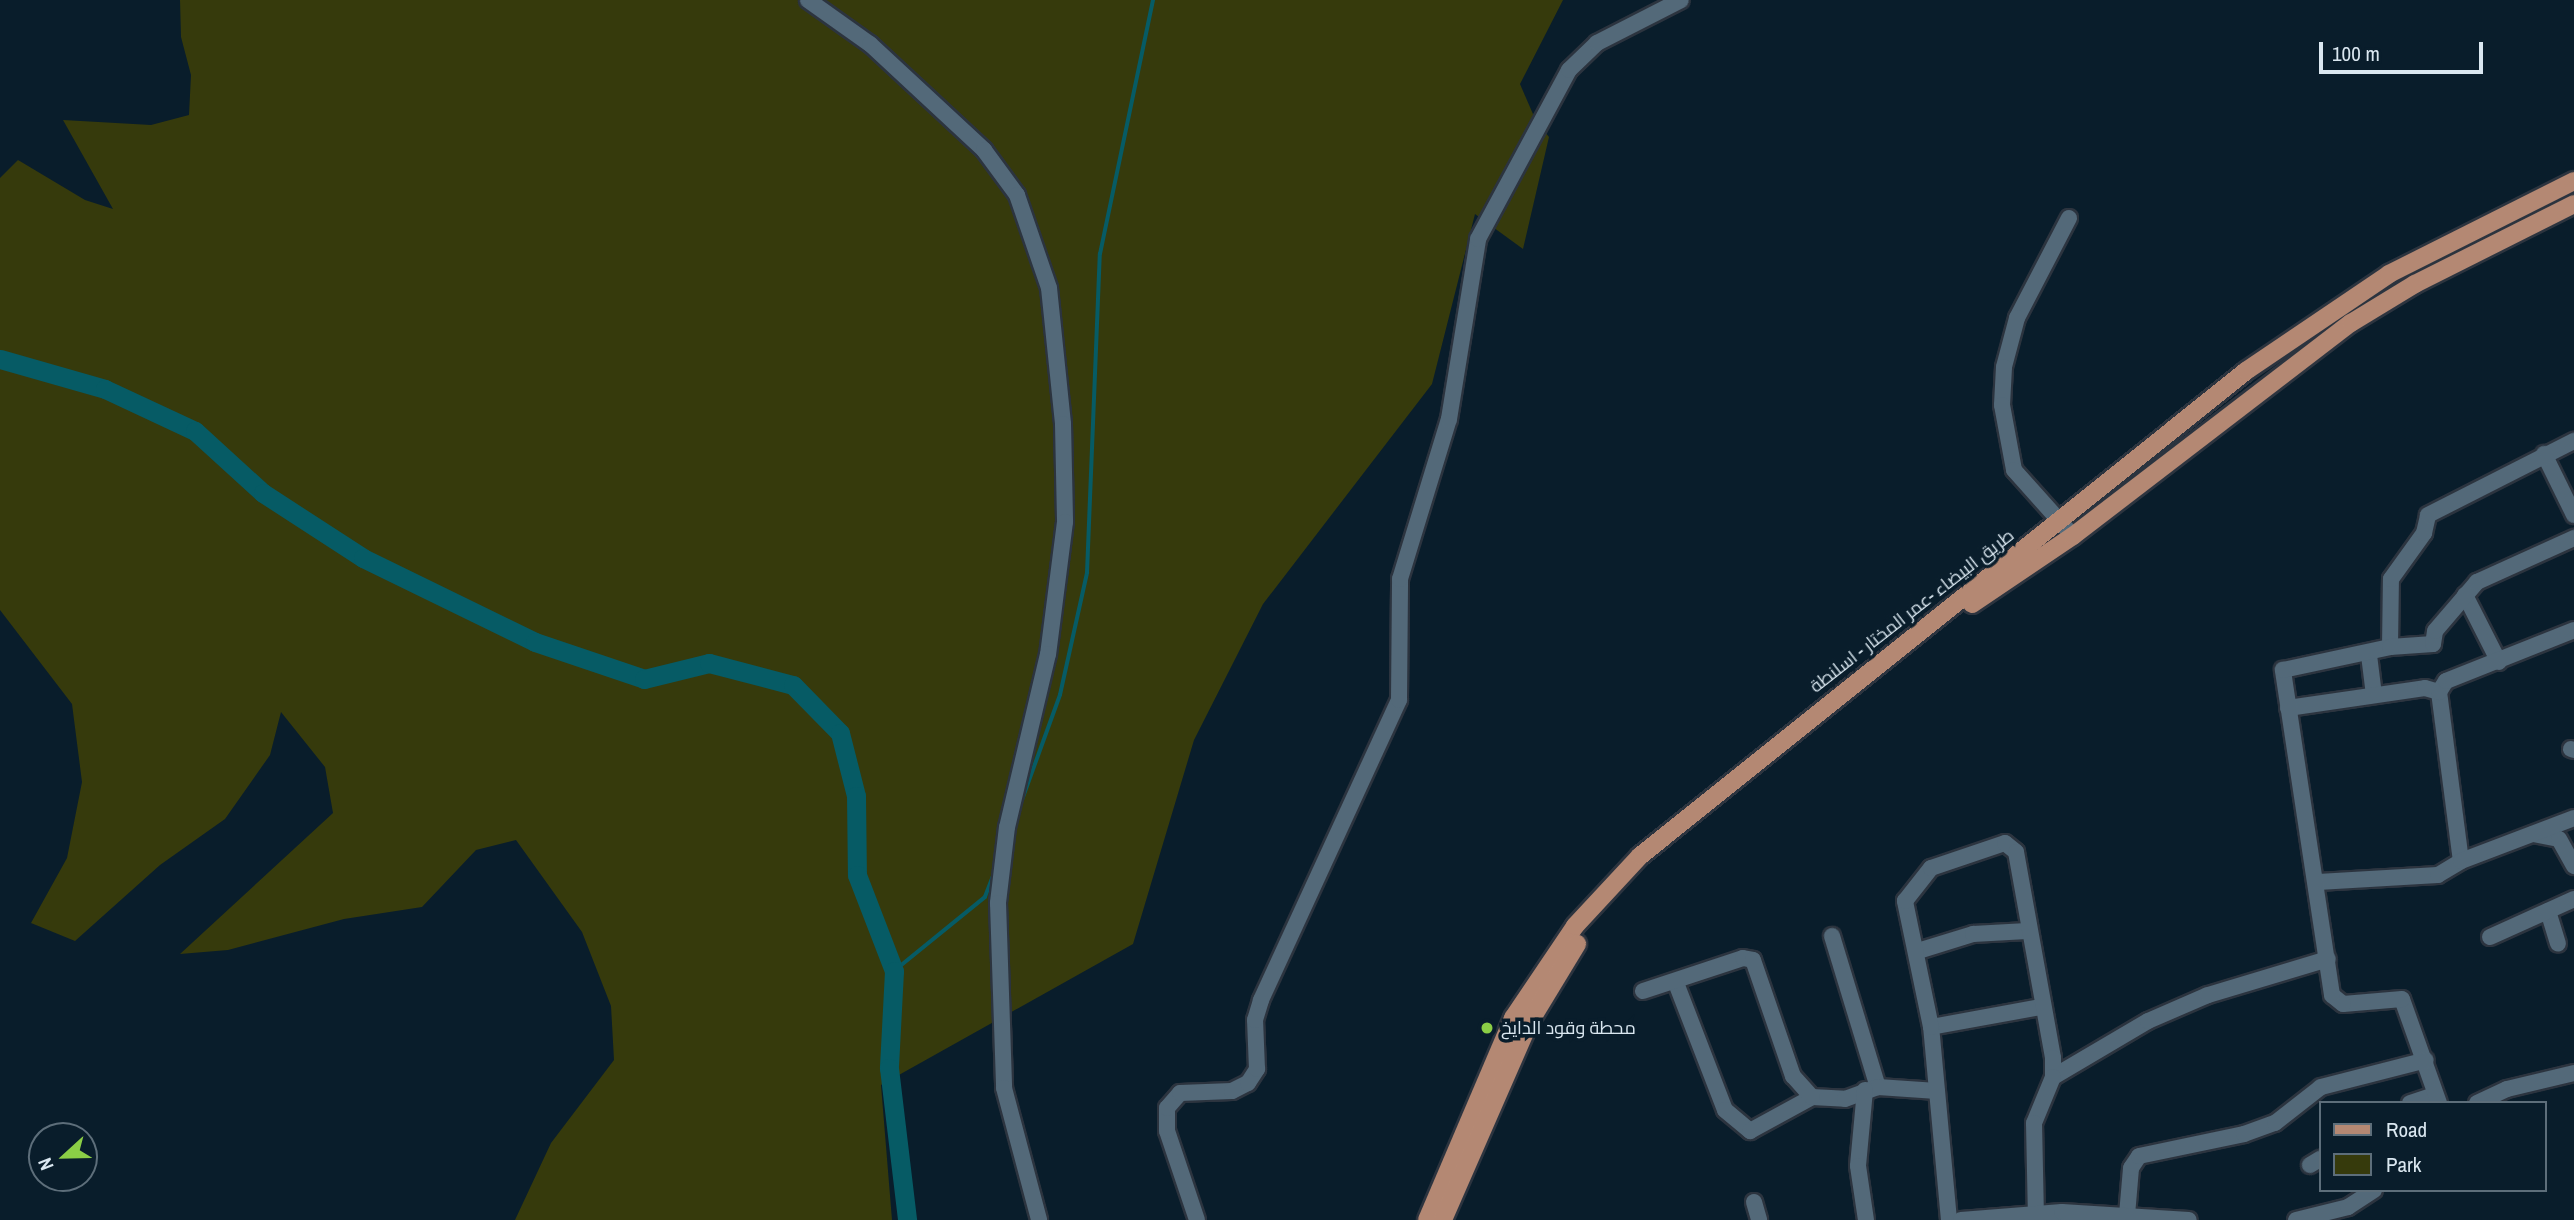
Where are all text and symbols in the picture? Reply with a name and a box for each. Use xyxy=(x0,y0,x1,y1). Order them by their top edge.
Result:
scale bar xyxy=(2322,28,2486,72)
text: 100 m xyxy=(2332,39,2380,68)
street label: طريق البيضاء -عمر المختار - اسلنطة xyxy=(1806,525,2018,697)
place label: محطة وقود الدايخ xyxy=(1501,1017,1636,1039)
marker: محطة وقود الدايخ xyxy=(1479,1020,1495,1036)
legend xyxy=(2318,1101,2546,1192)
text: Road xyxy=(2386,1115,2427,1144)
north arrow xyxy=(28,1122,98,1192)
text: Park xyxy=(2386,1150,2421,1179)
text: N xyxy=(31,1154,60,1174)

